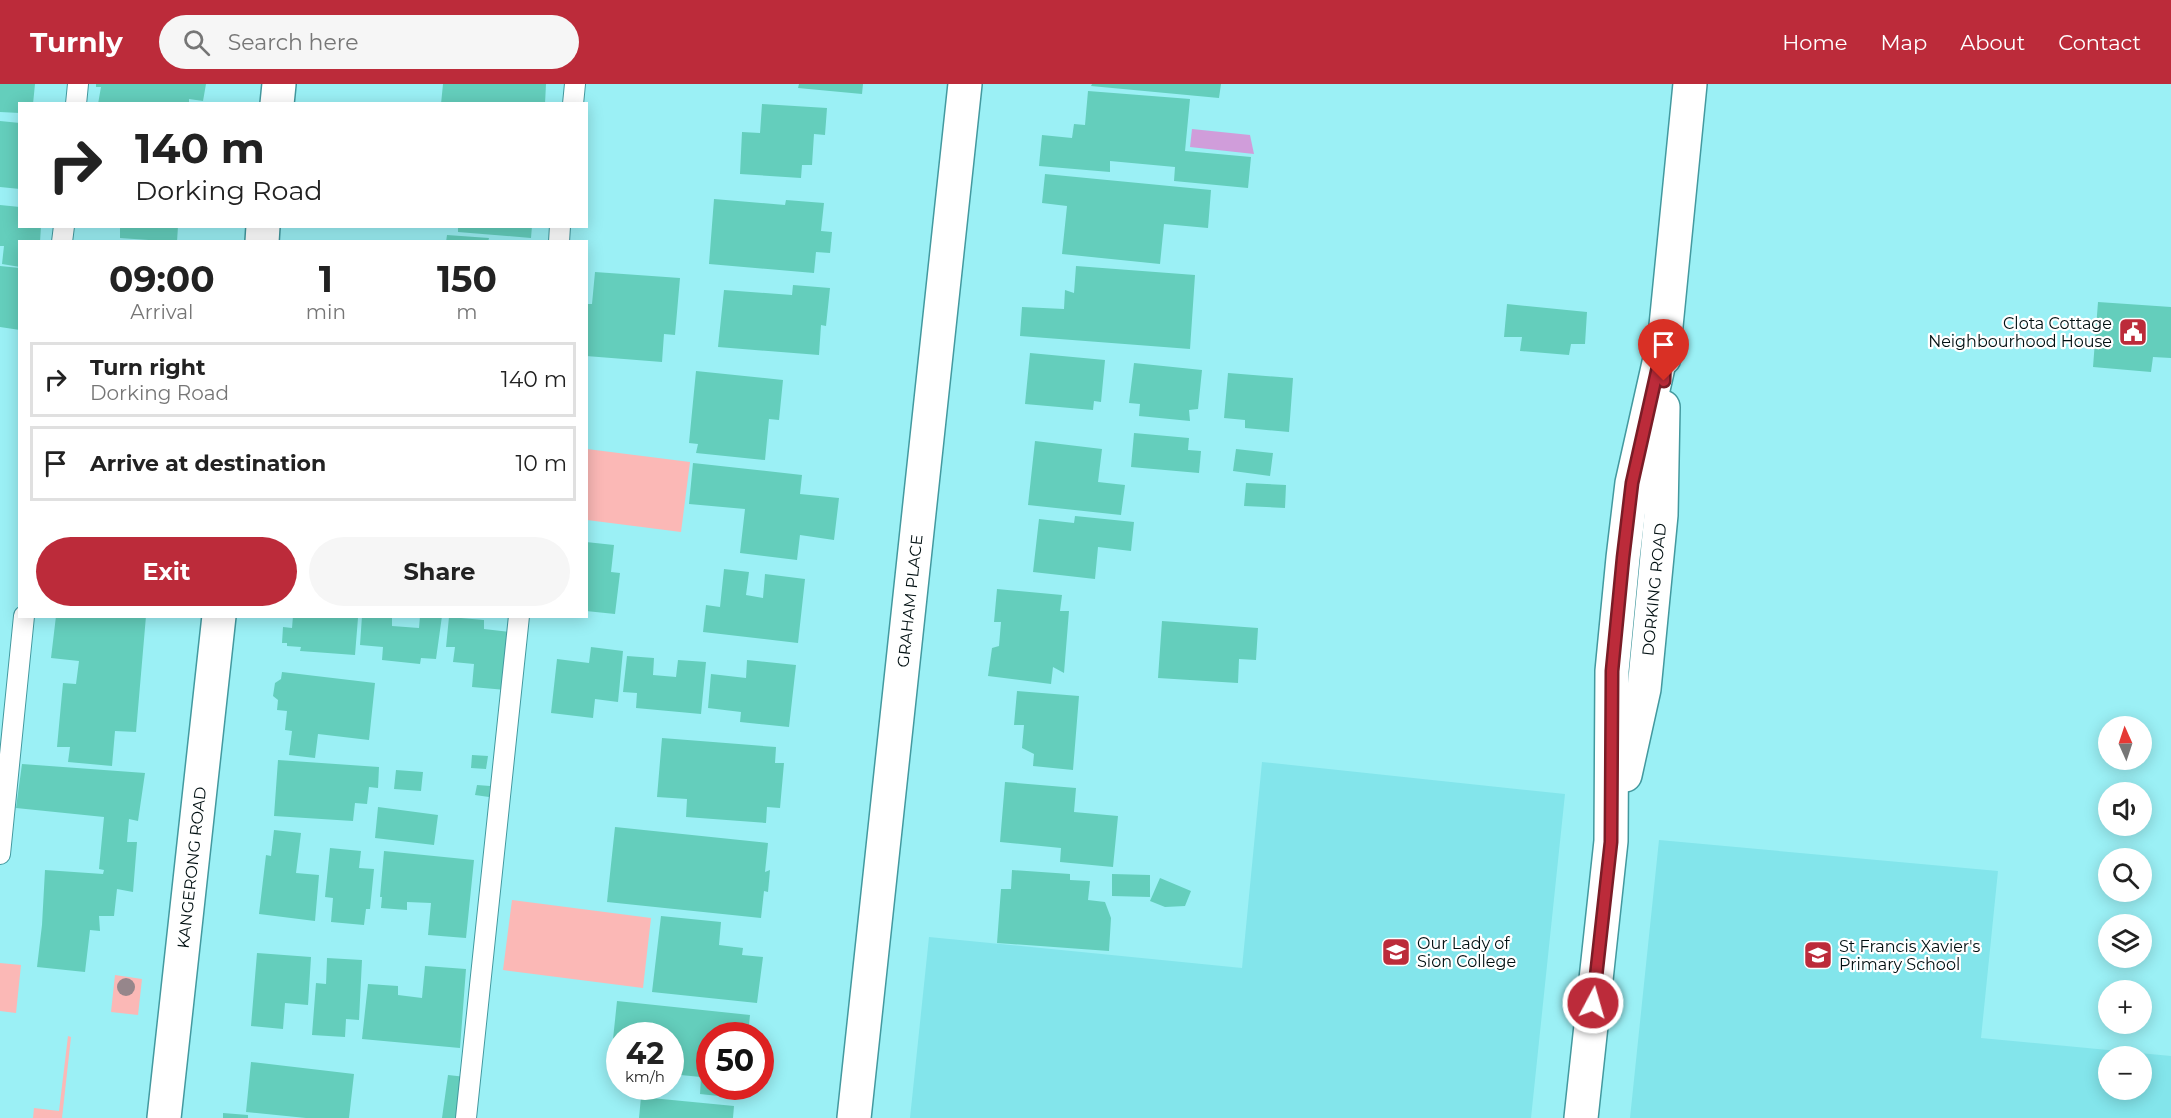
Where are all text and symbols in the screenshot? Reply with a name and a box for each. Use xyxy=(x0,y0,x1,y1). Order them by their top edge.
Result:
search box xyxy=(159,15,579,69)
text: Turnly xyxy=(30,25,123,59)
icon: search xyxy=(180,26,213,59)
text: Search here xyxy=(228,29,359,56)
text: Home xyxy=(1782,30,1847,55)
text: Map xyxy=(1880,30,1927,55)
text: About xyxy=(1960,30,2025,55)
text: Contact xyxy=(2058,30,2141,55)
text: 140 m xyxy=(135,122,265,174)
icon: right xyxy=(36,126,114,204)
text: Dorking Road xyxy=(135,174,323,207)
text: 09:00 xyxy=(109,257,215,301)
text: 1 xyxy=(319,257,333,301)
text: 150 xyxy=(437,257,497,301)
text: Arrival xyxy=(130,300,193,324)
text: min xyxy=(306,300,346,324)
text: m xyxy=(456,300,478,324)
place label: Clota Cottage Neighbourhood House xyxy=(1928,314,2112,351)
public building icon: Clota Cottage Neighbourhood House xyxy=(2117,316,2149,348)
pin xyxy=(1638,319,1689,381)
icon: arrive xyxy=(1647,328,1680,361)
text: Turn right xyxy=(90,354,205,381)
icon: right xyxy=(39,363,72,396)
text: 140 m xyxy=(501,366,567,393)
text: Dorking Road xyxy=(90,381,229,405)
icon: arrive xyxy=(39,447,72,480)
text: Arrive at destination xyxy=(90,450,326,477)
text: 10 m xyxy=(515,450,567,477)
street label: DORKING ROAD xyxy=(1638,522,1670,657)
street label: GRAHAM PLACE xyxy=(893,534,927,668)
button: Exit xyxy=(36,537,297,606)
button: Share xyxy=(309,537,570,606)
north arrow xyxy=(2098,716,2152,770)
map controls xyxy=(2098,716,2152,1100)
button: sound xyxy=(2098,782,2152,836)
street label: KANGERONG ROAD xyxy=(174,786,210,949)
button: search xyxy=(2098,848,2152,902)
button: layers xyxy=(2098,914,2152,968)
place label: Our Lady of Sion College xyxy=(1417,934,1516,971)
school or university icon: Our Lady of Sion College xyxy=(1380,936,1412,968)
place label: St Francis Xavier's Primary School xyxy=(1839,937,1981,974)
school or university icon: St Francis Xavier's Primary School xyxy=(1802,939,1834,971)
position arrow xyxy=(1561,971,1625,1035)
button: + xyxy=(2098,980,2152,1034)
speed limit sign: 50 xyxy=(696,1022,774,1100)
text: 42 xyxy=(626,1035,664,1072)
button: − xyxy=(2098,1046,2152,1100)
text: km/h xyxy=(625,1067,665,1086)

